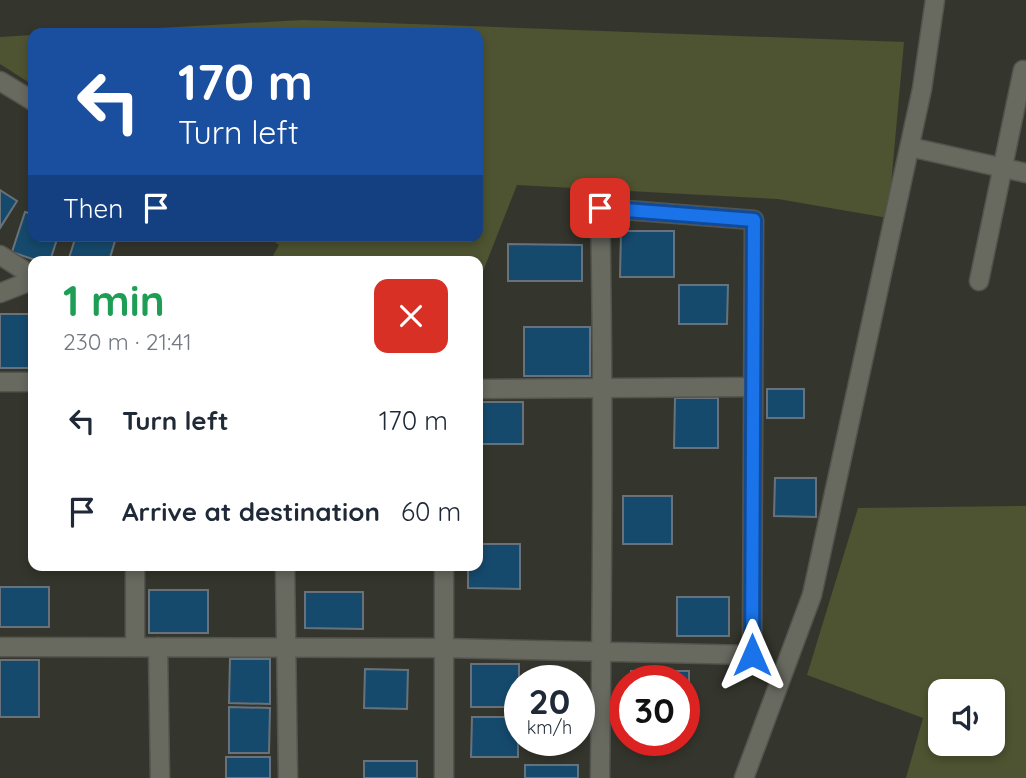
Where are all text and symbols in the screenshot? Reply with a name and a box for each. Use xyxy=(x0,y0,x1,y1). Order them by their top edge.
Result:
text: 170 m xyxy=(178,51,313,112)
icon: left xyxy=(63,56,154,147)
text: Turn left xyxy=(178,112,299,152)
pin xyxy=(570,178,630,238)
icon: arrive xyxy=(137,189,175,227)
icon: arrive xyxy=(581,189,619,227)
text: Then xyxy=(63,192,123,225)
text: 1 min xyxy=(63,274,165,327)
button: close xyxy=(374,279,448,353)
text: 230 m · 21:41 xyxy=(63,327,192,356)
icon: left xyxy=(63,402,101,440)
text: Turn left xyxy=(122,404,229,437)
text: 170 m xyxy=(379,404,448,437)
icon: arrive xyxy=(63,493,101,531)
text: Arrive at destination xyxy=(122,495,380,528)
text: 60 m xyxy=(401,495,461,528)
position arrow xyxy=(715,618,789,692)
speed limit sign: 30 xyxy=(609,665,700,756)
text: 20 xyxy=(529,679,570,723)
map controls xyxy=(928,679,1005,756)
button: sound xyxy=(928,679,1005,756)
text: km/h xyxy=(527,716,572,739)

